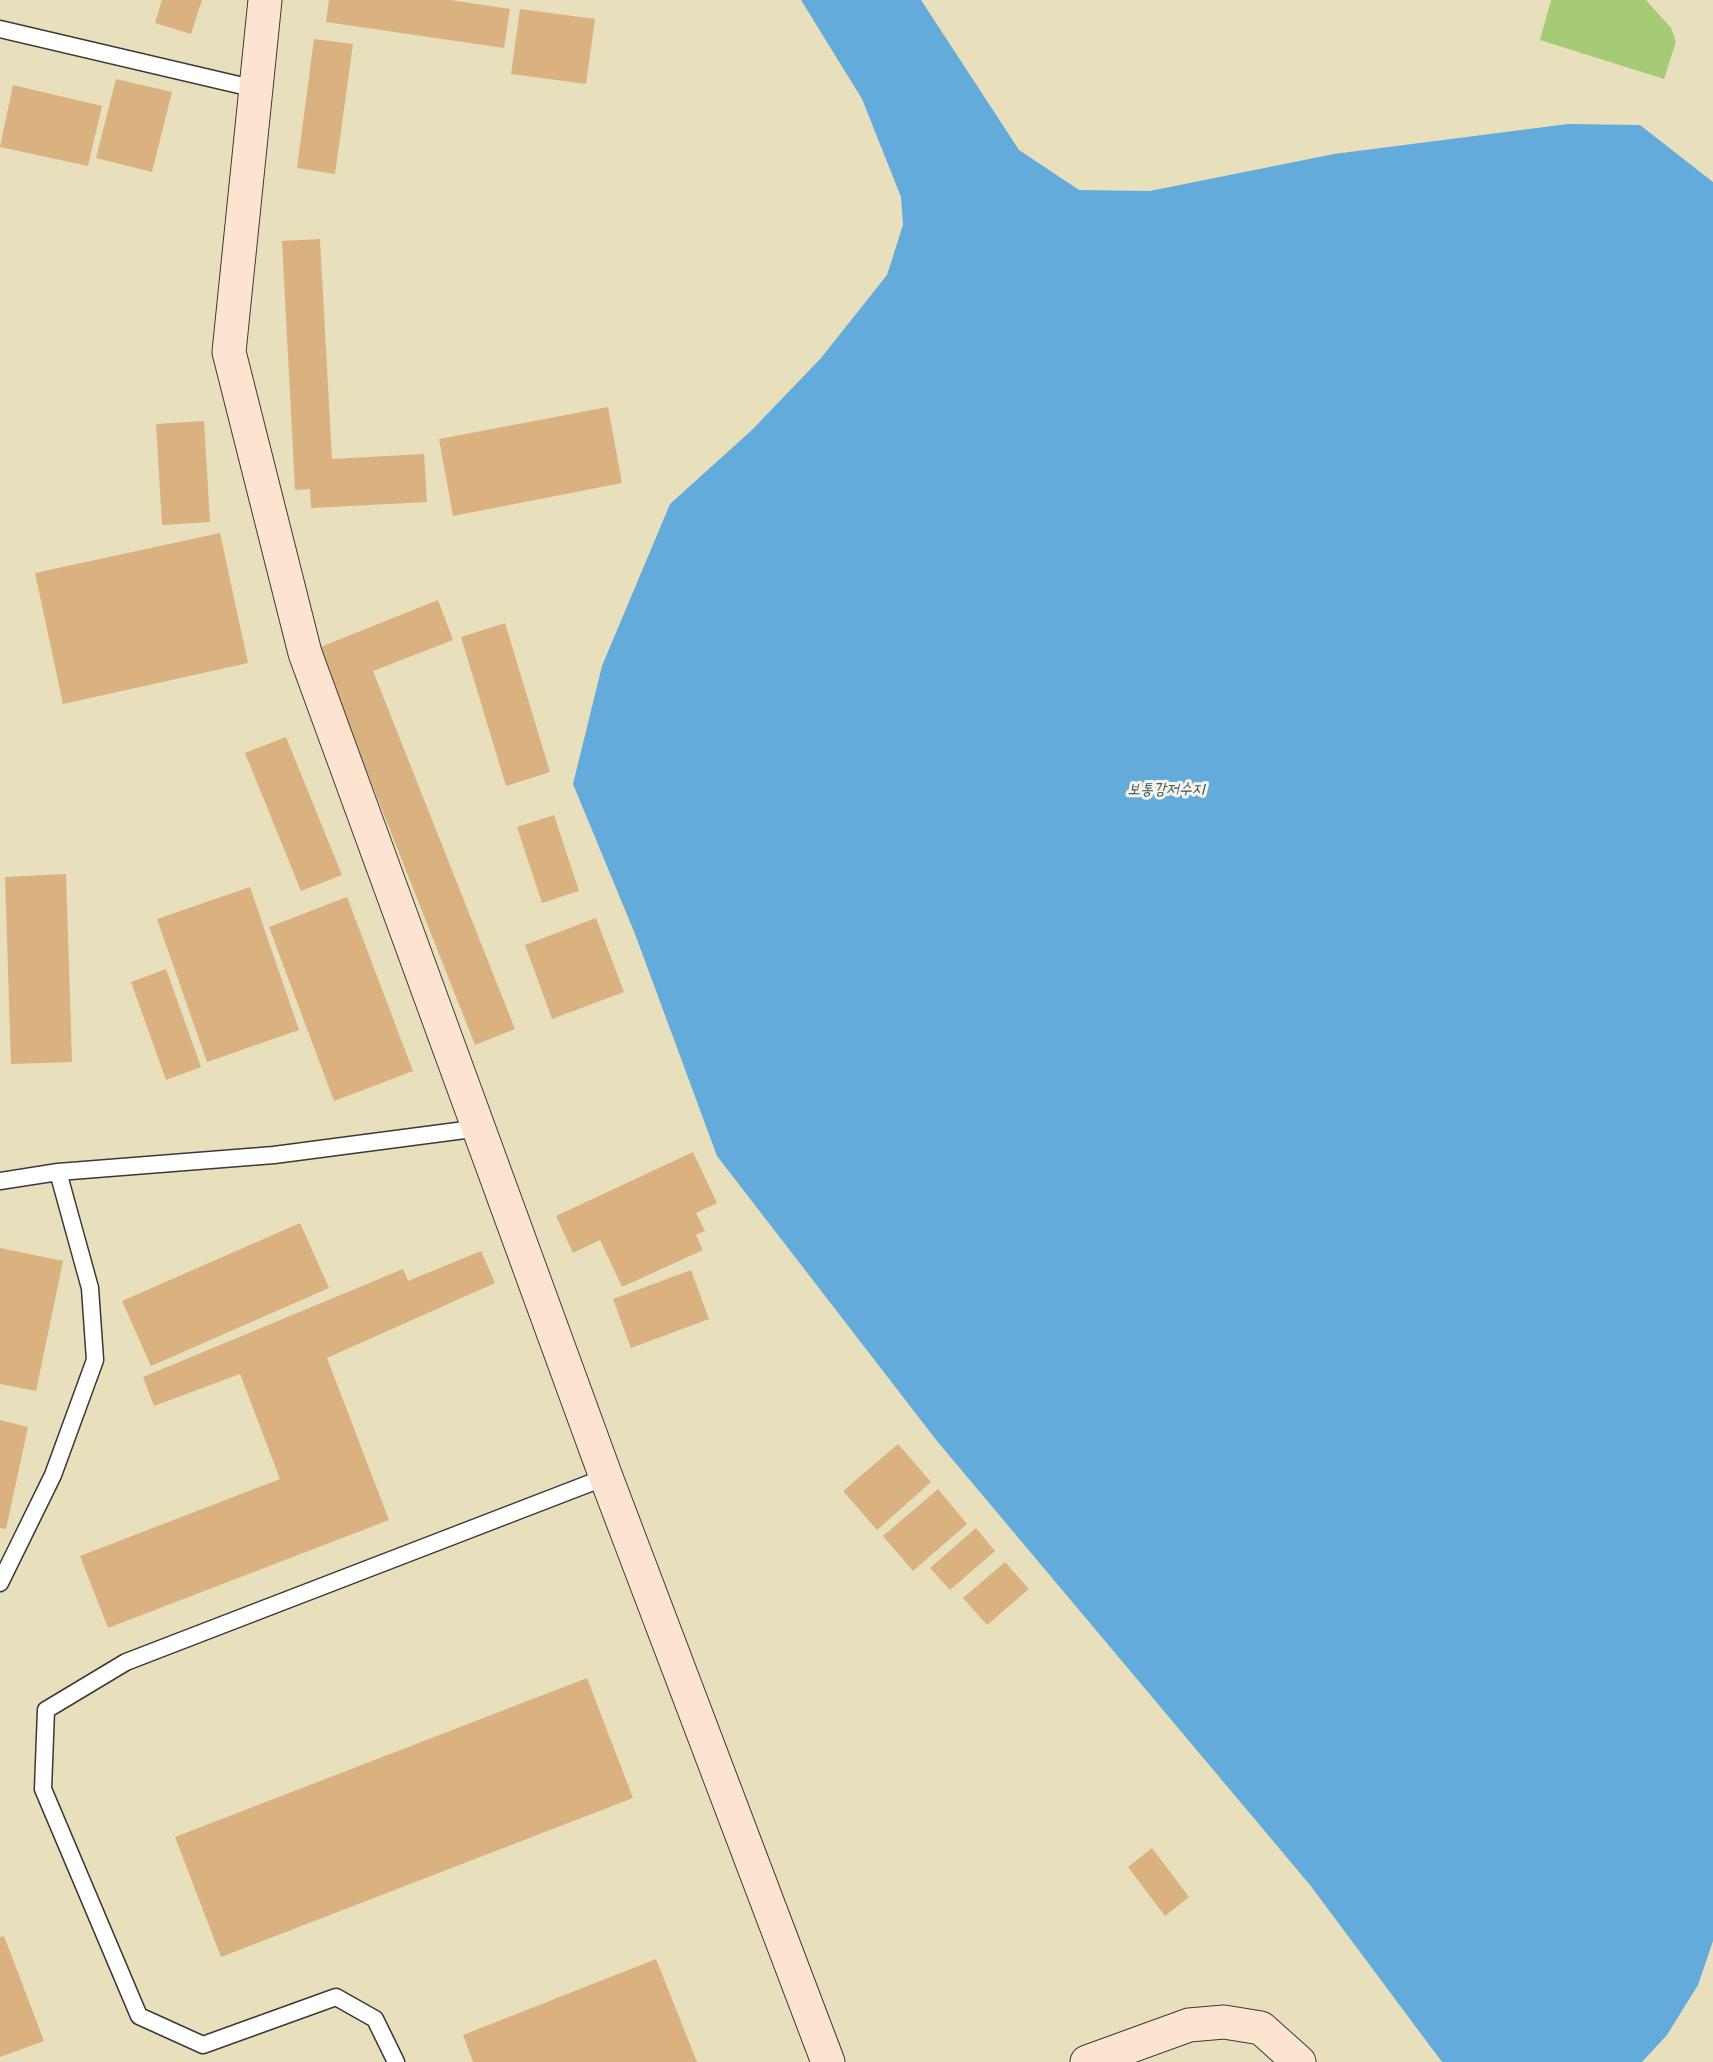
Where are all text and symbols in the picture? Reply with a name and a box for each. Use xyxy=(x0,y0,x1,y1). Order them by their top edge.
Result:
water label: 보통강저수지 xyxy=(1127,780,1205,800)

